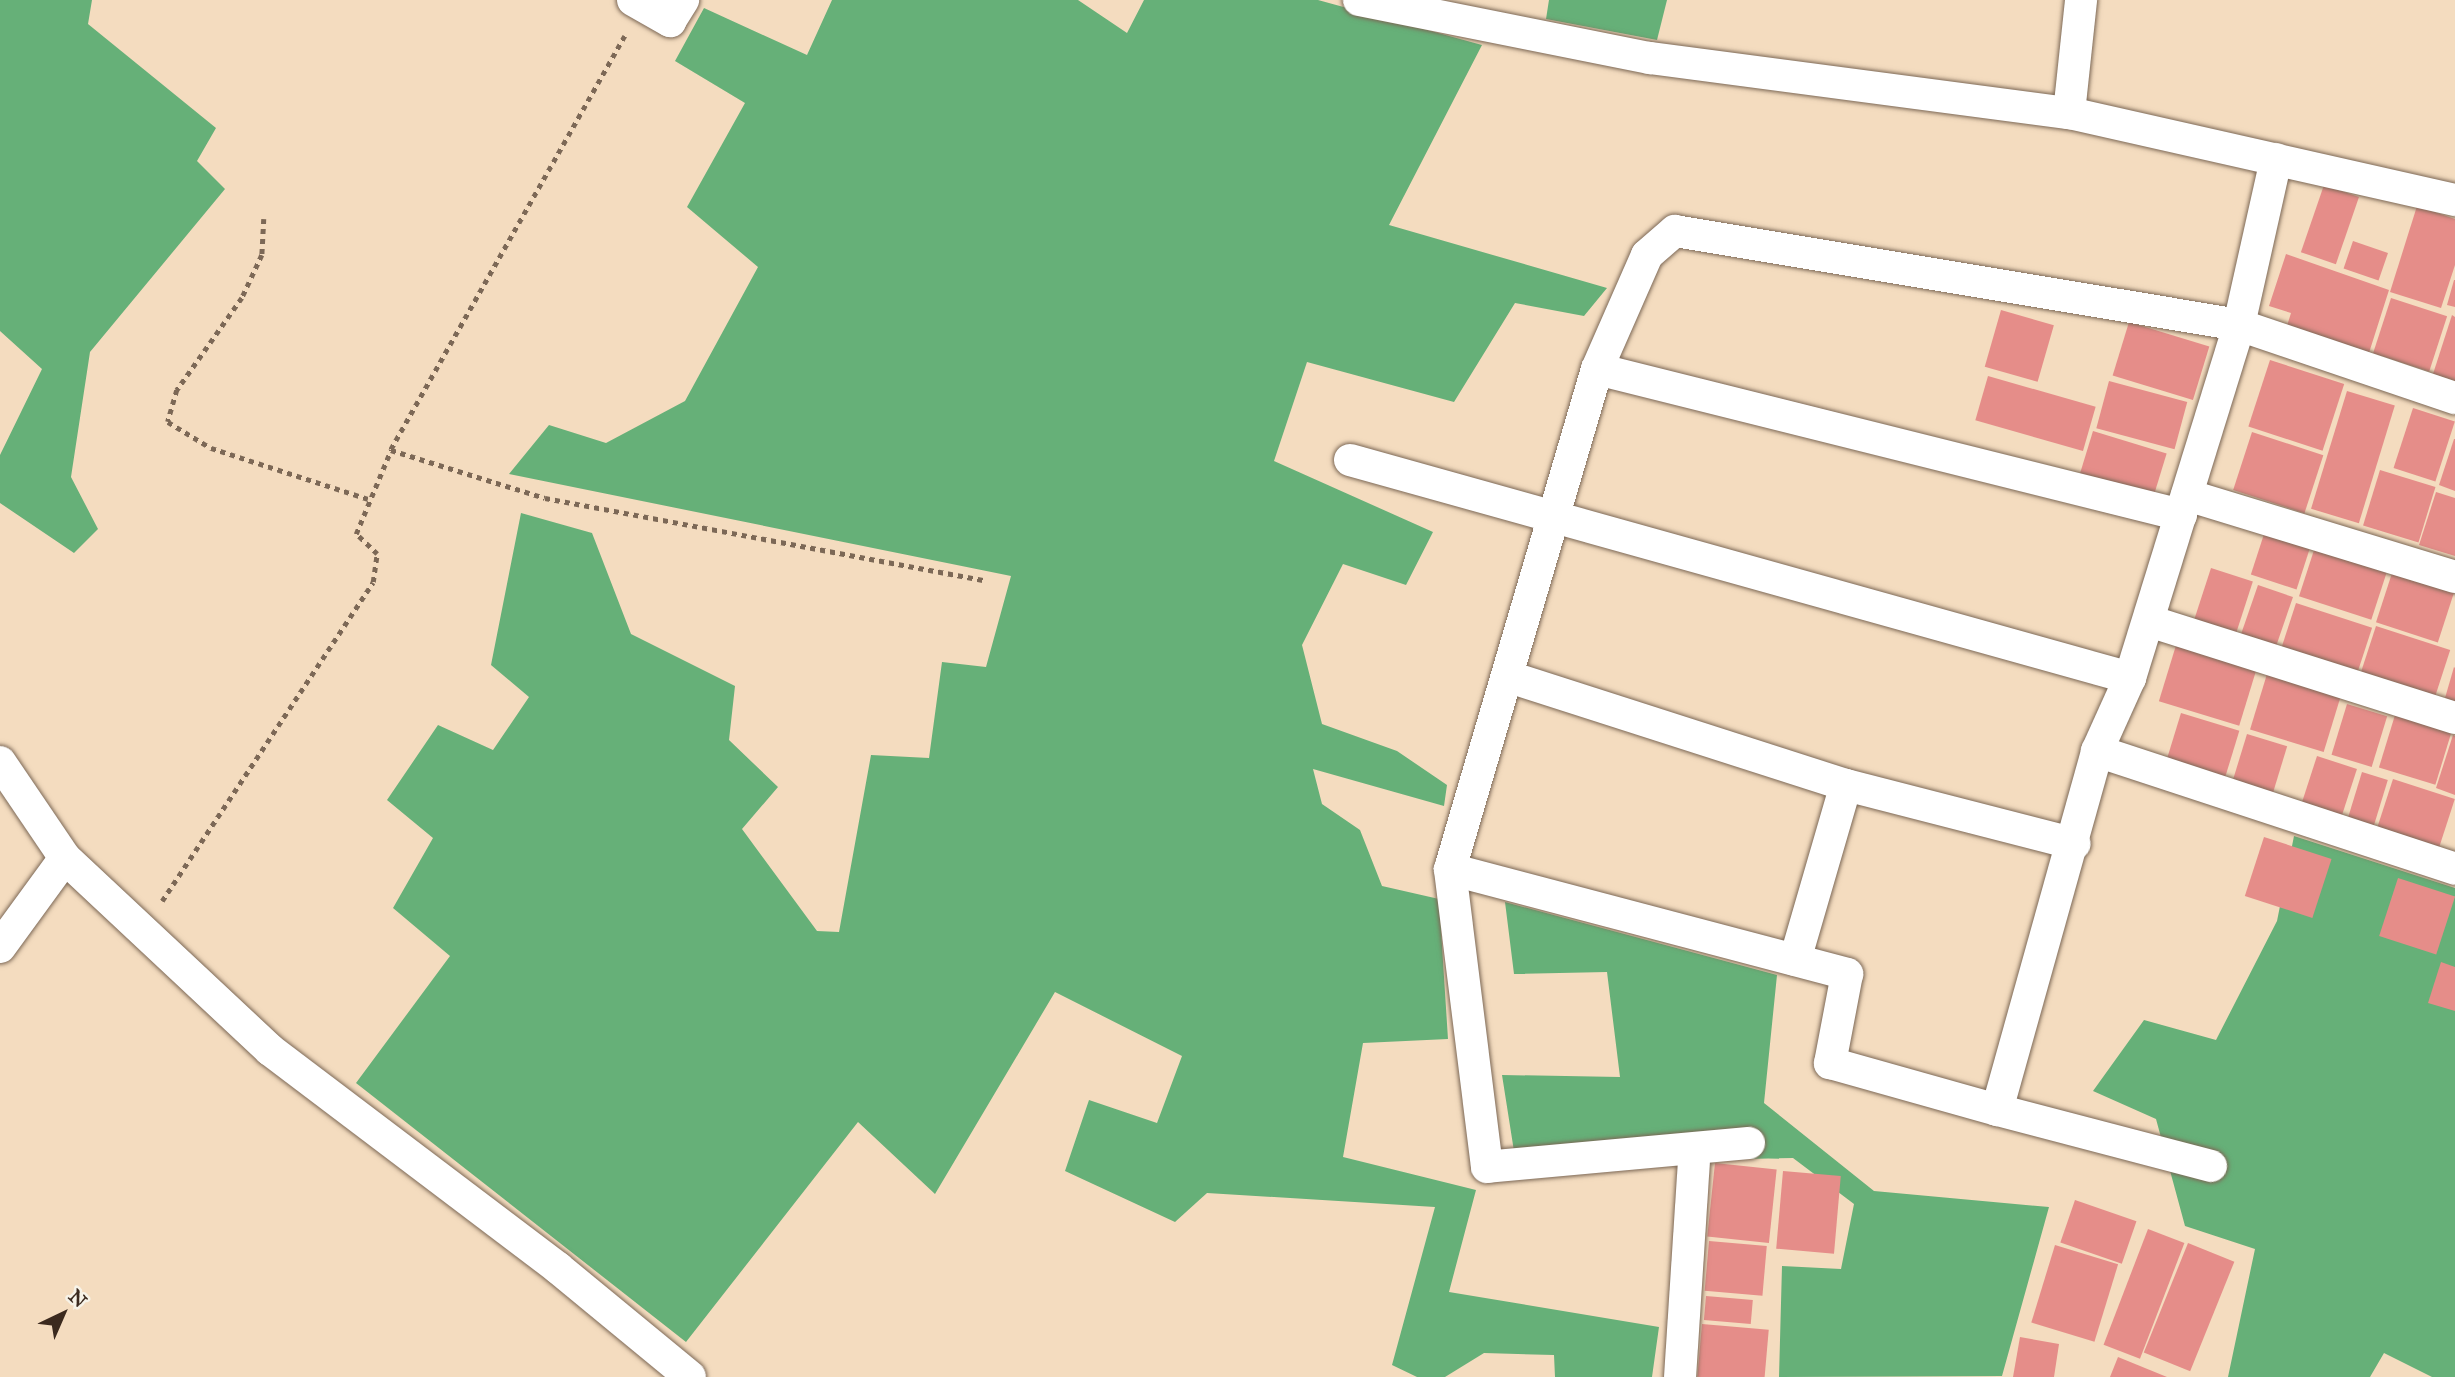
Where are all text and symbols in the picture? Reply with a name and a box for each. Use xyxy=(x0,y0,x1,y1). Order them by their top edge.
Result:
north arrow xyxy=(28,1279,98,1349)
text: N xyxy=(64,1285,92,1312)

